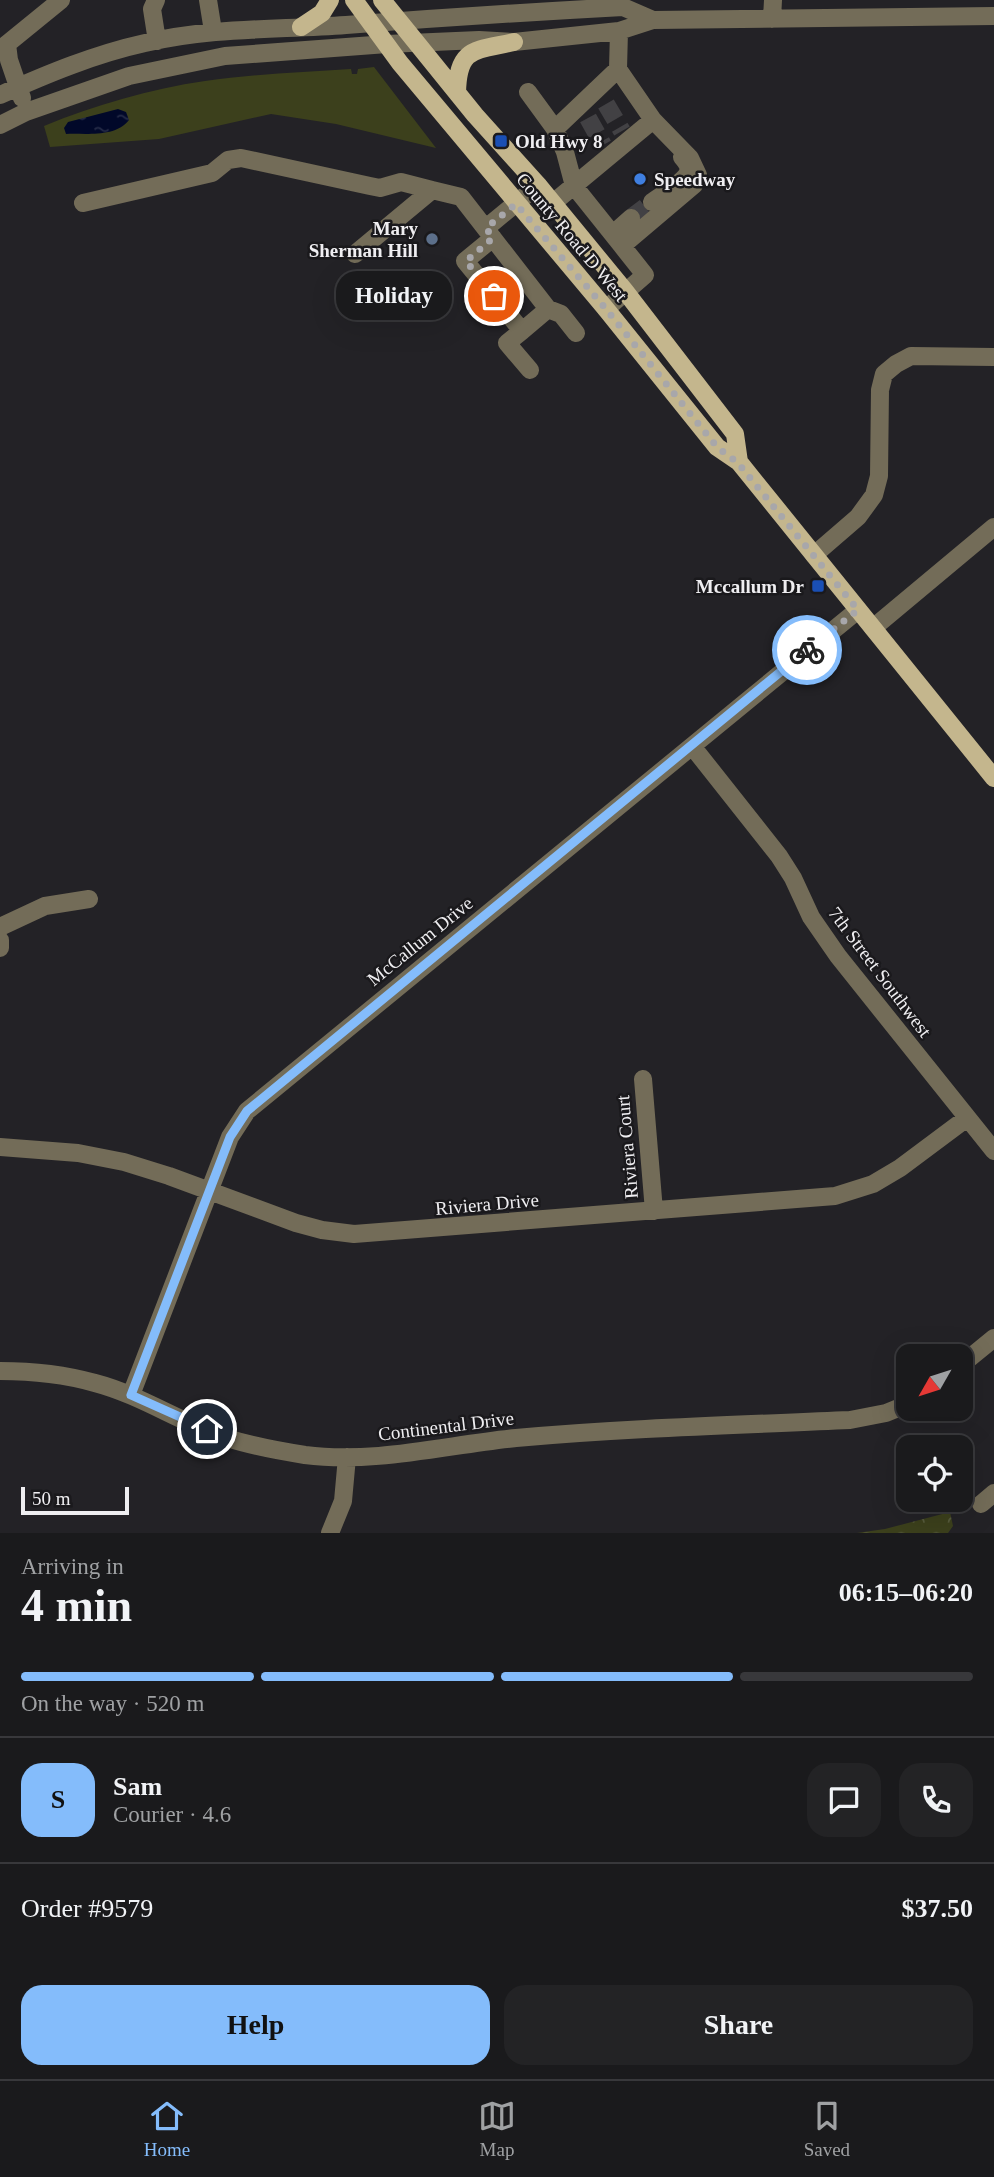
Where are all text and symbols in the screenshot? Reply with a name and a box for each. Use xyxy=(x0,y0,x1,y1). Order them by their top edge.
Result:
place label: Old Hwy 8 xyxy=(515,131,603,152)
marker: Old Hwy 8 xyxy=(493,133,509,149)
street label: County Road D West xyxy=(512,169,632,306)
place label: Speedway xyxy=(654,169,736,190)
marker: Speedway xyxy=(632,171,648,187)
place label: Mary Sherman Hill xyxy=(309,218,418,261)
marker: Mary Sherman Hill xyxy=(424,231,440,247)
pin xyxy=(464,266,524,326)
callout: Holiday xyxy=(336,272,452,320)
icon: bag xyxy=(475,277,513,315)
text: Holiday xyxy=(355,283,433,308)
place label: Mccallum Dr xyxy=(696,576,805,597)
marker: Mccallum Dr xyxy=(810,578,826,594)
courier xyxy=(772,615,842,685)
icon: bike xyxy=(788,631,826,669)
street label: McCallum Drive xyxy=(363,892,477,990)
street label: 7th Street Southwest xyxy=(824,903,936,1042)
street label: Riviera Court xyxy=(612,1094,642,1200)
street label: Riviera Drive xyxy=(434,1189,540,1219)
north arrow xyxy=(896,1344,973,1421)
map controls xyxy=(896,1344,973,1512)
pin xyxy=(177,1399,237,1459)
street label: Continental Drive xyxy=(377,1407,515,1445)
icon: home xyxy=(188,1410,226,1448)
button: locate xyxy=(896,1435,973,1512)
scale bar xyxy=(21,1484,130,1516)
text: 50 m xyxy=(32,1488,71,1509)
text: Arriving in xyxy=(21,1554,124,1579)
text: 06:15–06:20 xyxy=(839,1578,973,1607)
text: 4 min xyxy=(21,1580,132,1631)
text: On the way · 520 m xyxy=(21,1691,204,1716)
button: chat xyxy=(807,1763,881,1837)
button: phone xyxy=(899,1763,973,1837)
text: Sam xyxy=(113,1772,162,1801)
text: S xyxy=(51,1785,65,1814)
text: Courier · 4.6 xyxy=(113,1802,231,1827)
text: Order #9579 xyxy=(21,1894,153,1923)
text: $37.50 xyxy=(902,1894,973,1923)
button: Help xyxy=(21,1985,490,2065)
button: Share xyxy=(504,1985,973,2065)
tab: Home xyxy=(144,2097,190,2161)
tab: Map xyxy=(478,2097,516,2161)
tab: Saved xyxy=(804,2097,850,2161)

